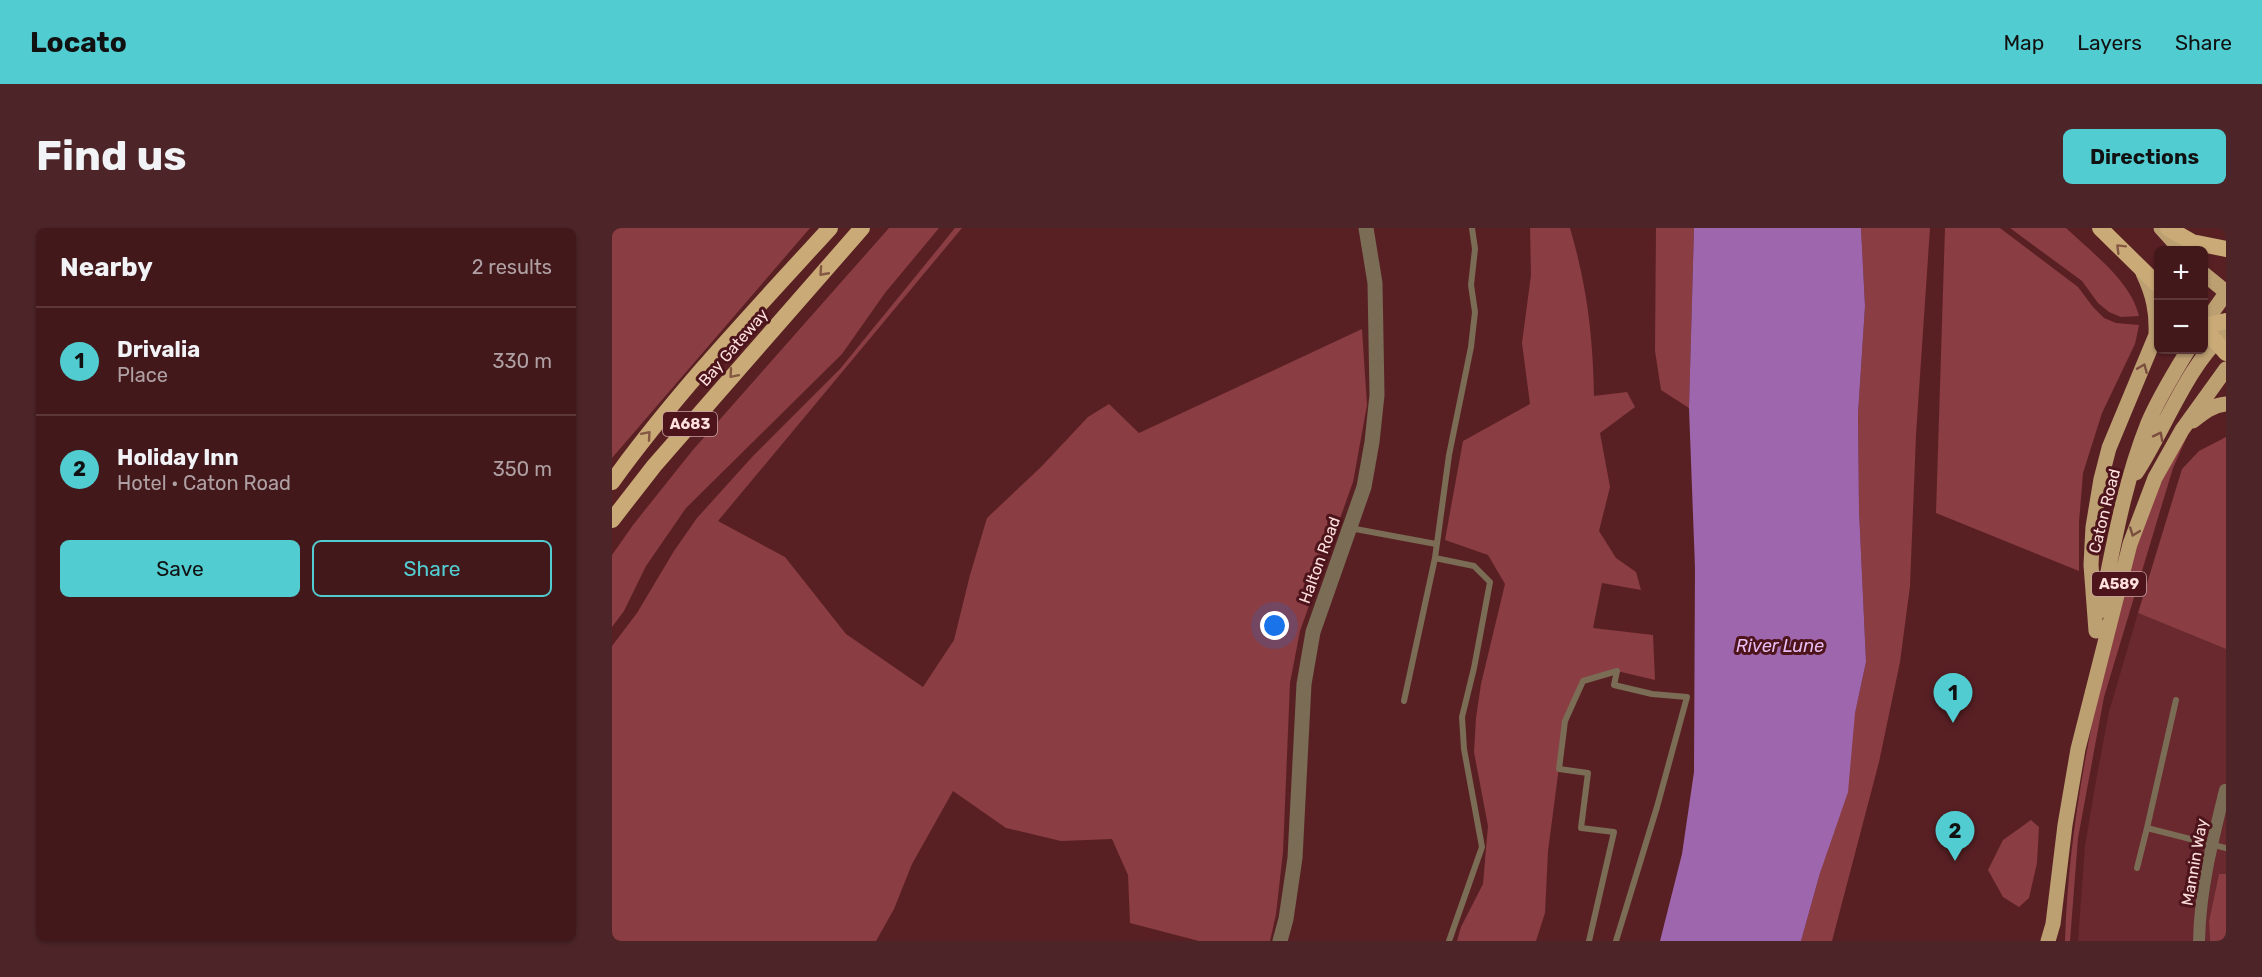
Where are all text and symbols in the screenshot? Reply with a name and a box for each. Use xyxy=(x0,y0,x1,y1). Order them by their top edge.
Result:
text: Locato xyxy=(30,26,127,59)
text: Map xyxy=(2003,30,2044,55)
text: Layers xyxy=(2077,30,2142,55)
text: Share xyxy=(2175,30,2232,55)
button: Directions xyxy=(2063,129,2226,184)
text: Find us xyxy=(36,131,187,181)
one-way arrow xyxy=(2117,245,2128,256)
map controls xyxy=(2154,246,2208,354)
button: + xyxy=(2154,246,2208,300)
text: Nearby xyxy=(60,252,153,283)
text: 2 results xyxy=(472,255,552,279)
one-way arrow xyxy=(819,265,830,275)
button: − xyxy=(2154,300,2208,354)
street label: Bay Gateway xyxy=(695,305,772,390)
text: Drivalia xyxy=(117,336,200,363)
text: 1 xyxy=(75,349,84,373)
text: 330 m xyxy=(493,349,552,373)
text: Place xyxy=(117,363,168,387)
one-way arrow xyxy=(2136,363,2148,374)
one-way arrow xyxy=(729,367,740,378)
road number: A683 xyxy=(663,412,717,436)
one-way arrow xyxy=(640,432,651,442)
one-way arrow xyxy=(2151,432,2163,443)
text: Holiday Inn xyxy=(117,444,239,471)
text: 2 xyxy=(73,457,86,481)
text: 350 m xyxy=(493,457,552,481)
street label: Caton Road xyxy=(2085,467,2124,555)
text: Hotel · Caton Road xyxy=(117,471,291,495)
street label: Halton Road xyxy=(1295,514,1344,606)
one-way arrow xyxy=(2128,527,2141,537)
button: Save xyxy=(60,540,300,597)
button: Share xyxy=(312,540,552,597)
road number: A589 xyxy=(2092,572,2146,596)
your location xyxy=(1260,611,1289,640)
water label: River Lune xyxy=(1736,635,1824,657)
pin: 1 xyxy=(1934,674,1972,723)
pin: 2 xyxy=(1936,812,1974,861)
street label: Mannin Way xyxy=(2177,817,2212,907)

